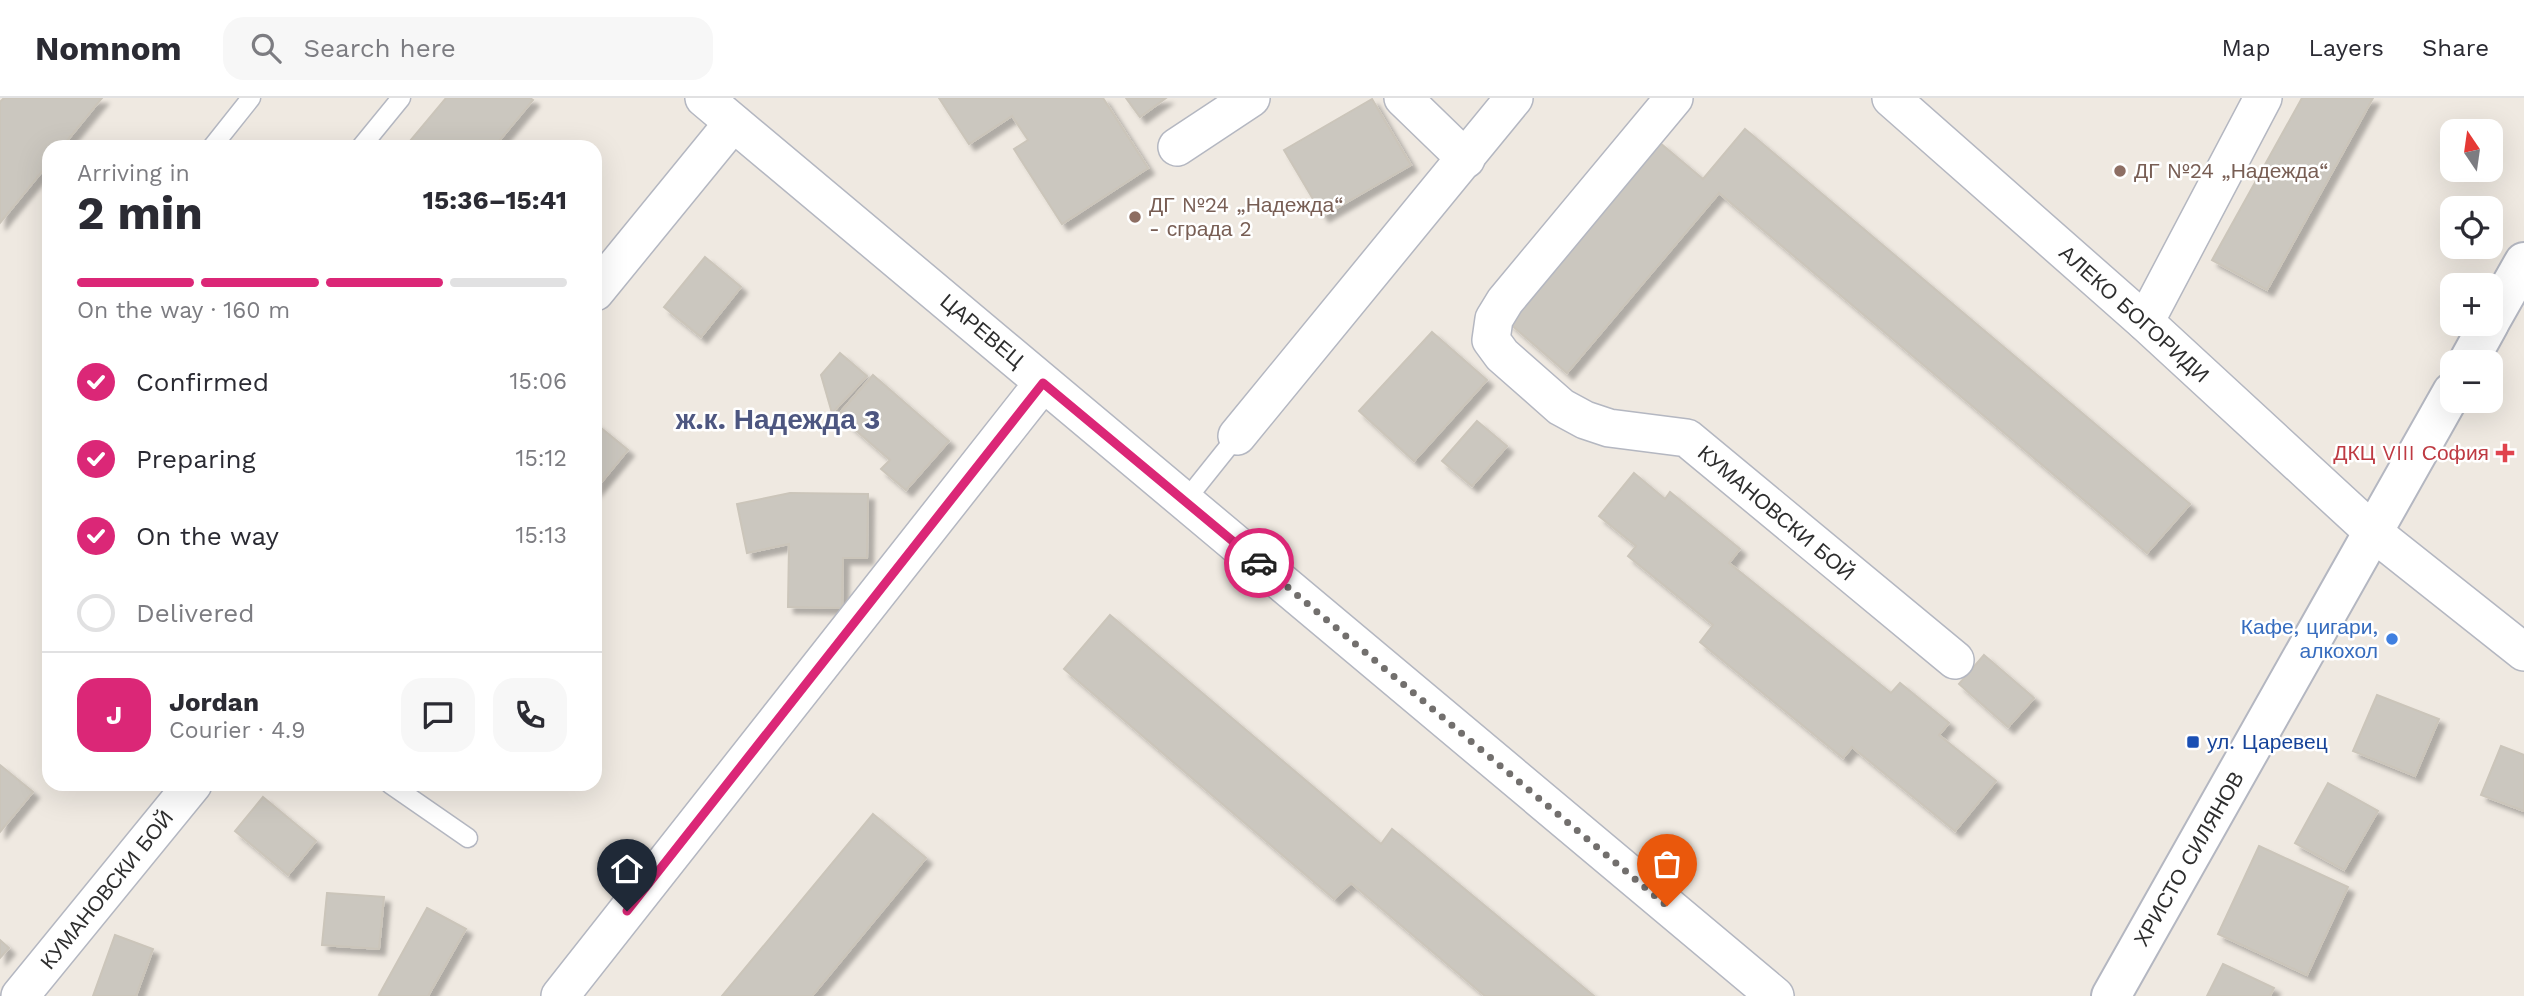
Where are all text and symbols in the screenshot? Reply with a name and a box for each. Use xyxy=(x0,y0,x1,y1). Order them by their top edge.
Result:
search box xyxy=(223,17,713,80)
text: Nomnom xyxy=(35,29,181,68)
icon: search xyxy=(247,29,285,67)
text: Search here xyxy=(303,33,456,63)
text: Map xyxy=(2222,34,2270,62)
text: Layers xyxy=(2308,34,2384,62)
text: Share xyxy=(2422,34,2489,62)
north arrow xyxy=(2440,119,2502,182)
map controls xyxy=(2440,119,2503,413)
place label: ДГ №24 „Надежда“ xyxy=(2134,158,2328,183)
text: Arriving in xyxy=(77,160,190,187)
marker: ДГ №24 „Надежда“ xyxy=(2112,163,2128,179)
text: 15:36–15:41 xyxy=(423,185,567,215)
text: 2 min xyxy=(77,186,203,240)
place label: ДГ №24 „Надежда“ - сграда 2 xyxy=(1149,192,1343,241)
button: locate xyxy=(2440,196,2503,259)
marker: ДГ №24 „Надежда“ - сграда 2 xyxy=(1127,209,1143,225)
street label: АЛЕКО БОГОРИДИ xyxy=(2054,240,2214,387)
button: + xyxy=(2440,273,2503,336)
street label: ЦАРЕВЕЦ xyxy=(936,289,1029,373)
text: On the way · 160 m xyxy=(77,297,290,324)
button: − xyxy=(2440,350,2503,413)
icon: check xyxy=(77,363,115,401)
text: Confirmed xyxy=(136,367,269,397)
text: 15:06 xyxy=(510,368,567,395)
district label: ж.к. Надежда 3 xyxy=(675,403,880,436)
icon: check xyxy=(77,440,115,478)
street label: КУМАНОВСКИ БОЙ xyxy=(1693,440,1860,585)
place label: ДКЦ VIII София xyxy=(2333,440,2489,465)
marker: ДКЦ VIII София xyxy=(2495,443,2515,463)
text: Preparing xyxy=(136,444,256,474)
text: 15:12 xyxy=(515,445,567,472)
icon: check xyxy=(77,517,115,555)
text: On the way xyxy=(136,521,279,551)
text: 15:13 xyxy=(515,522,567,549)
courier xyxy=(1224,528,1294,598)
icon: car xyxy=(1240,544,1278,582)
text: Delivered xyxy=(136,598,255,628)
place label: Кафе, цигари, алкохол xyxy=(2241,614,2378,663)
marker: Кафе, цигари, алкохол xyxy=(2384,631,2400,647)
button: chat xyxy=(401,678,475,752)
button: phone xyxy=(493,678,567,752)
text: Jordan xyxy=(169,687,259,717)
text: J xyxy=(106,700,122,730)
text: Courier · 4.9 xyxy=(169,717,305,744)
place label: ул. Царевец xyxy=(2207,729,2328,754)
marker: ул. Царевец xyxy=(2185,734,2201,750)
street label: ХРИСТО СИЛЯНОВ xyxy=(2128,767,2249,951)
street label: КУМАНОВСКИ БОЙ xyxy=(35,805,178,974)
pin xyxy=(1637,834,1697,906)
pin xyxy=(597,839,657,911)
icon: bag xyxy=(1648,845,1686,883)
icon: home xyxy=(608,850,646,888)

